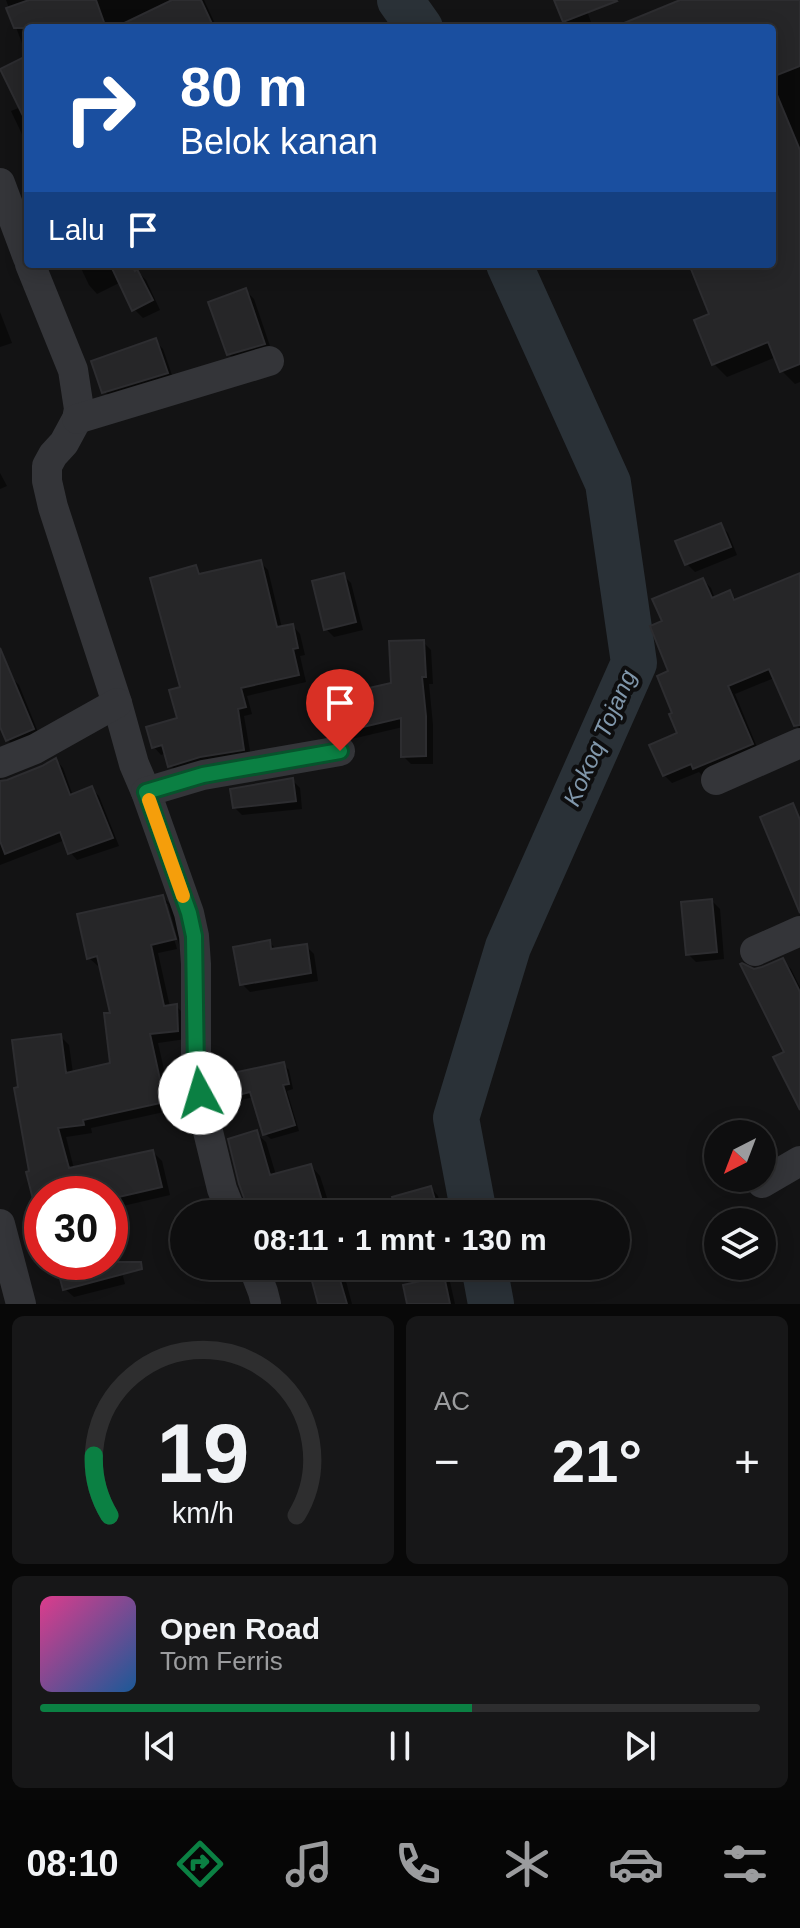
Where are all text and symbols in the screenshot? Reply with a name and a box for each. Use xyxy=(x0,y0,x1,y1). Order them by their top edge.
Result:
text: 80 m xyxy=(180,55,308,118)
icon: right xyxy=(48,56,152,160)
text: Belok kanan xyxy=(180,121,378,162)
icon: arrive xyxy=(121,208,165,252)
text: Lalu xyxy=(48,213,105,246)
water label: Kokoq Tojang xyxy=(558,665,642,810)
pin xyxy=(306,669,374,751)
icon: arrive xyxy=(318,681,362,725)
position arrow xyxy=(158,1051,242,1135)
north arrow xyxy=(704,1120,776,1192)
map controls xyxy=(704,1120,776,1280)
speed limit sign: 30 xyxy=(24,1176,128,1280)
button: layers xyxy=(704,1208,776,1280)
text: 08:11 · 1 mnt · 130 m xyxy=(253,1223,547,1256)
text: AC xyxy=(434,1386,470,1416)
text: 19 xyxy=(157,1407,249,1500)
text: 21° xyxy=(552,1428,642,1495)
text: − xyxy=(434,1437,460,1486)
text: + xyxy=(734,1437,760,1486)
text: km/h xyxy=(172,1497,234,1529)
text: Open Road xyxy=(160,1612,320,1645)
text: Tom Ferris xyxy=(160,1646,283,1676)
icon: previous xyxy=(138,1724,182,1768)
icon: pause xyxy=(378,1724,422,1768)
icon: next xyxy=(618,1724,662,1768)
icon: directions xyxy=(172,1836,228,1892)
icon: music xyxy=(281,1836,337,1892)
icon: phone xyxy=(390,1836,446,1892)
icon: climate xyxy=(499,1836,555,1892)
icon: car xyxy=(608,1836,664,1892)
icon: filters xyxy=(717,1836,773,1892)
text: 08:10 xyxy=(27,1843,119,1884)

